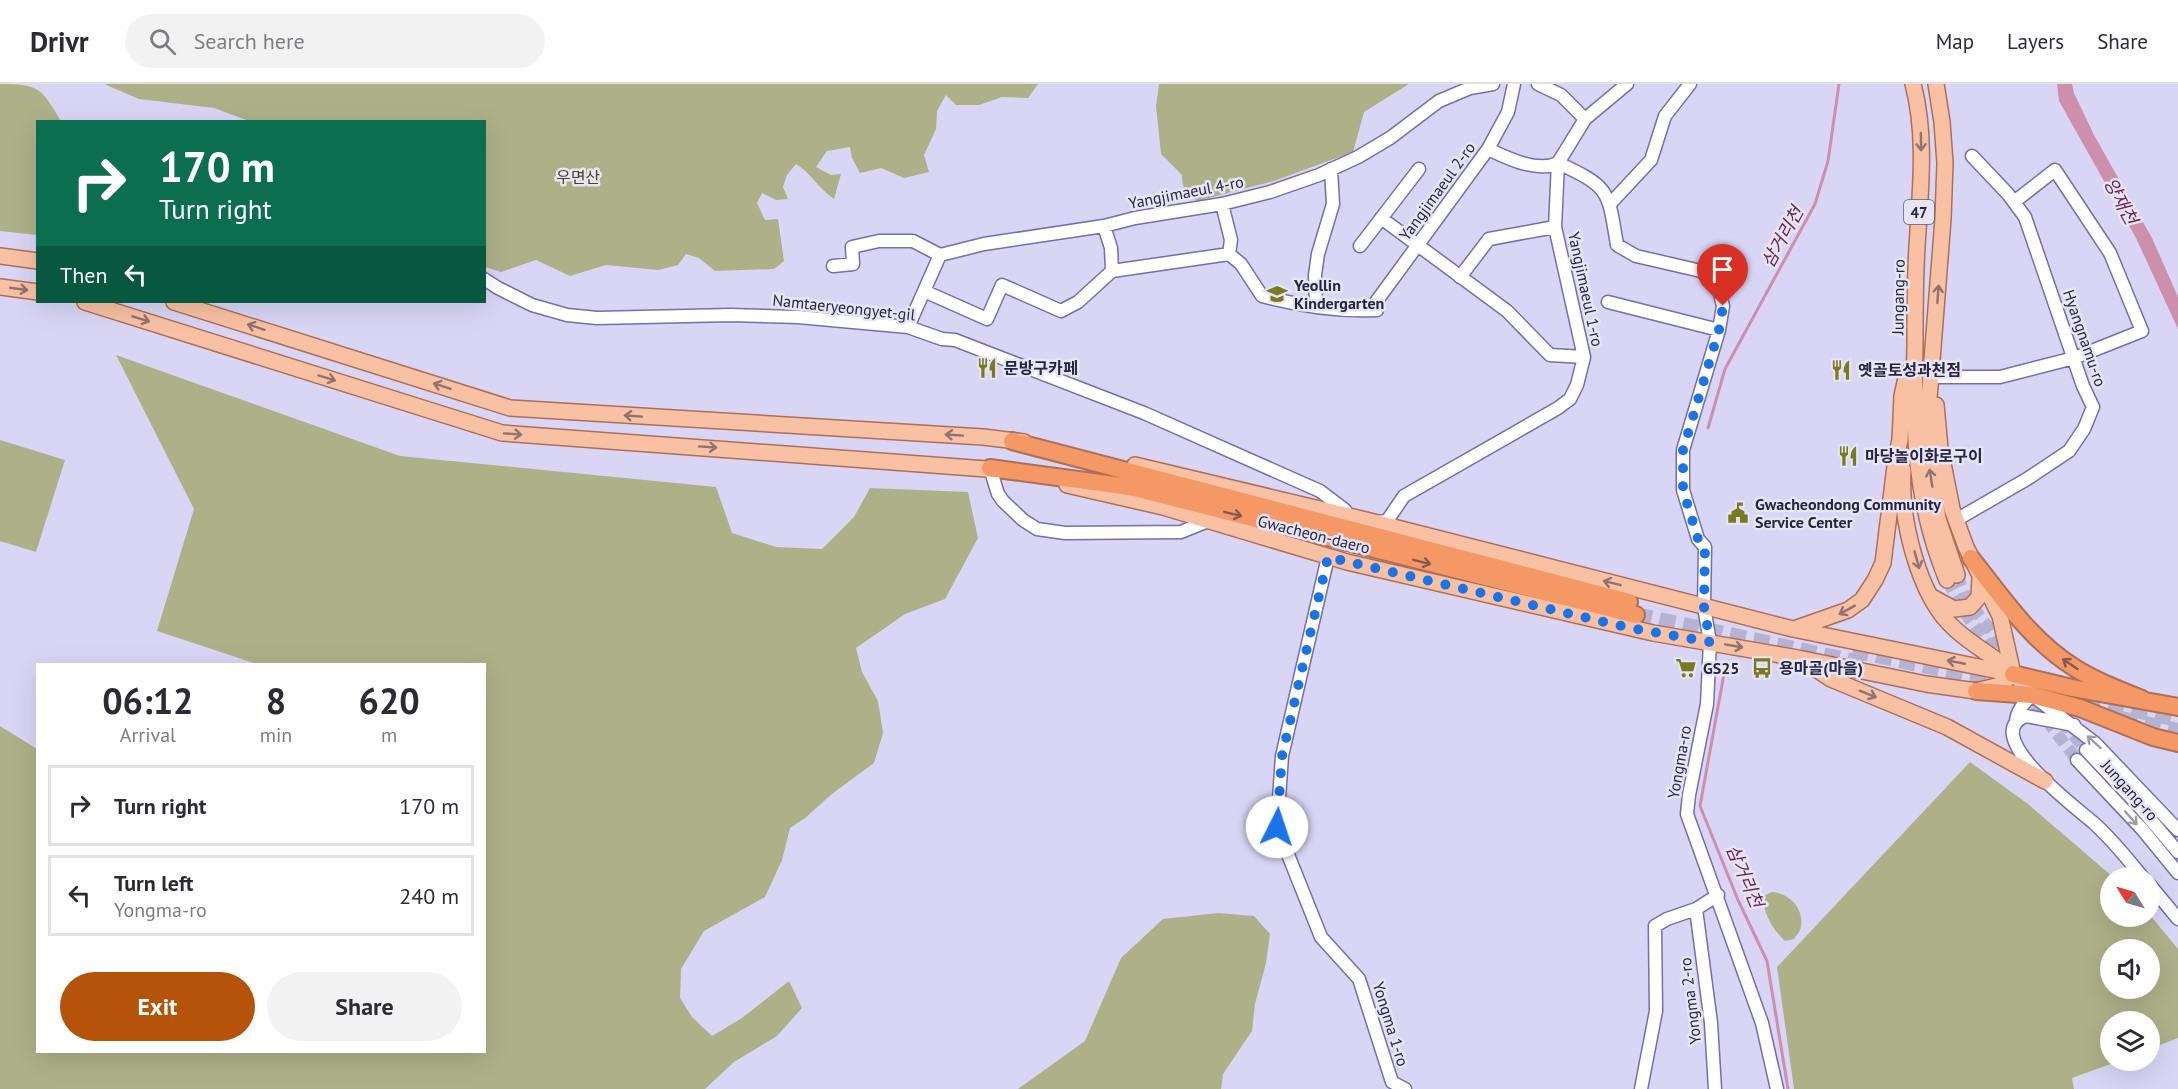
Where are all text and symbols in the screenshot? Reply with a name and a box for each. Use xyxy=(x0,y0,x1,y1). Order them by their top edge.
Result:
search box xyxy=(125,14,545,68)
text: Drivr xyxy=(30,23,89,60)
icon: search xyxy=(146,25,179,58)
text: Search here xyxy=(194,27,305,55)
text: Map xyxy=(1936,28,1974,55)
text: Layers xyxy=(2007,28,2064,55)
text: Share xyxy=(2097,28,2148,55)
one-way arrow xyxy=(1915,131,1926,151)
street label: Yangjimaeul 2-ro xyxy=(1395,138,1479,244)
text: 170 m xyxy=(159,139,275,194)
icon: right xyxy=(60,144,138,222)
park label: 우면산 xyxy=(556,167,600,187)
street label: Yangjimaeul 4-ro xyxy=(1127,171,1245,213)
water label: 양재천 xyxy=(2099,174,2144,230)
text: Turn right xyxy=(159,192,272,226)
water label: 삼거리천 xyxy=(1756,200,1809,272)
road number: 47 xyxy=(1904,200,1934,224)
street label: Yangjimaeul 1-ro xyxy=(1564,230,1608,348)
pin xyxy=(1697,244,1748,306)
icon: arrive xyxy=(1706,253,1739,286)
icon: left xyxy=(119,258,152,291)
street label: Jungang-ro xyxy=(1887,259,1909,336)
text: Then xyxy=(60,261,107,289)
place label: Yeollin Kindergarten xyxy=(1293,275,1384,313)
school or university icon: Yeollin Kindergarten xyxy=(1265,282,1289,306)
one-way arrow xyxy=(8,284,28,295)
one-way arrow xyxy=(1933,284,1944,304)
street label: Hyangnamu-ro xyxy=(2059,287,2111,389)
street label: Namtaeryeongyet-gil xyxy=(772,290,917,324)
one-way arrow xyxy=(131,314,150,325)
one-way arrow xyxy=(247,321,266,332)
restaurant icon: 문방구카페 xyxy=(975,356,999,380)
place label: 문방구카페 xyxy=(1004,358,1078,378)
restaurant icon: 옛골토성과천점 xyxy=(1829,358,1853,382)
place label: 옛골토성과천점 xyxy=(1858,360,1961,380)
one-way arrow xyxy=(317,373,336,384)
one-way arrow xyxy=(433,380,452,391)
one-way arrow xyxy=(624,410,644,421)
one-way arrow xyxy=(503,428,523,439)
one-way arrow xyxy=(944,430,964,441)
one-way arrow xyxy=(697,442,717,453)
restaurant icon: 마당놀이화로구이 xyxy=(1836,444,1860,468)
place label: 마당놀이화로구이 xyxy=(1865,446,1983,466)
one-way arrow xyxy=(1925,469,1936,489)
place label: Gwacheondong Community Service Center xyxy=(1755,494,1941,532)
public building icon: Gwacheondong Community Service Center xyxy=(1726,501,1750,525)
one-way arrow xyxy=(1223,508,1242,520)
street label: Gwacheon-daero xyxy=(1256,510,1372,558)
one-way arrow xyxy=(1912,550,1923,569)
one-way arrow xyxy=(1412,556,1431,568)
one-way arrow xyxy=(1602,577,1621,589)
one-way arrow xyxy=(1839,604,1856,616)
one-way arrow xyxy=(1723,641,1743,652)
supermarket icon: GS25 xyxy=(1674,656,1698,680)
bus stop icon: 용마골(마을) xyxy=(1750,656,1774,680)
one-way arrow xyxy=(1947,656,1966,667)
place label: GS25 xyxy=(1703,658,1739,678)
place label: 용마골(마을) xyxy=(1779,658,1863,678)
one-way arrow xyxy=(2063,658,2079,670)
text: 06:12 xyxy=(102,677,194,724)
text: 8 xyxy=(266,677,286,724)
text: 620 xyxy=(359,677,420,724)
one-way arrow xyxy=(1858,689,1877,700)
text: Arrival xyxy=(120,722,176,748)
text: min xyxy=(260,722,292,748)
text: m xyxy=(381,722,397,748)
street label: Yongma-ro xyxy=(1663,724,1695,800)
one-way arrow xyxy=(2087,735,2102,749)
street label: Jungang-ro xyxy=(2097,754,2163,825)
icon: right xyxy=(63,789,96,822)
text: Turn right xyxy=(114,792,206,820)
text: 170 m xyxy=(399,792,459,820)
position arrow xyxy=(1245,795,1309,859)
one-way arrow xyxy=(2124,810,2138,825)
water label: 삼거리천 xyxy=(1721,841,1769,913)
north arrow xyxy=(2100,867,2160,927)
map controls xyxy=(2100,867,2160,1071)
text: Turn left xyxy=(114,869,194,897)
icon: left xyxy=(63,879,96,912)
text: 240 m xyxy=(399,882,459,910)
text: Yongma-ro xyxy=(114,897,207,923)
button: sound xyxy=(2100,939,2160,999)
street label: Yongma 2-ro xyxy=(1675,957,1705,1045)
button: Exit xyxy=(60,972,255,1041)
button: Share xyxy=(267,972,462,1041)
street label: Yongma 1-ro xyxy=(1369,979,1413,1069)
button: layers xyxy=(2100,1011,2160,1071)

